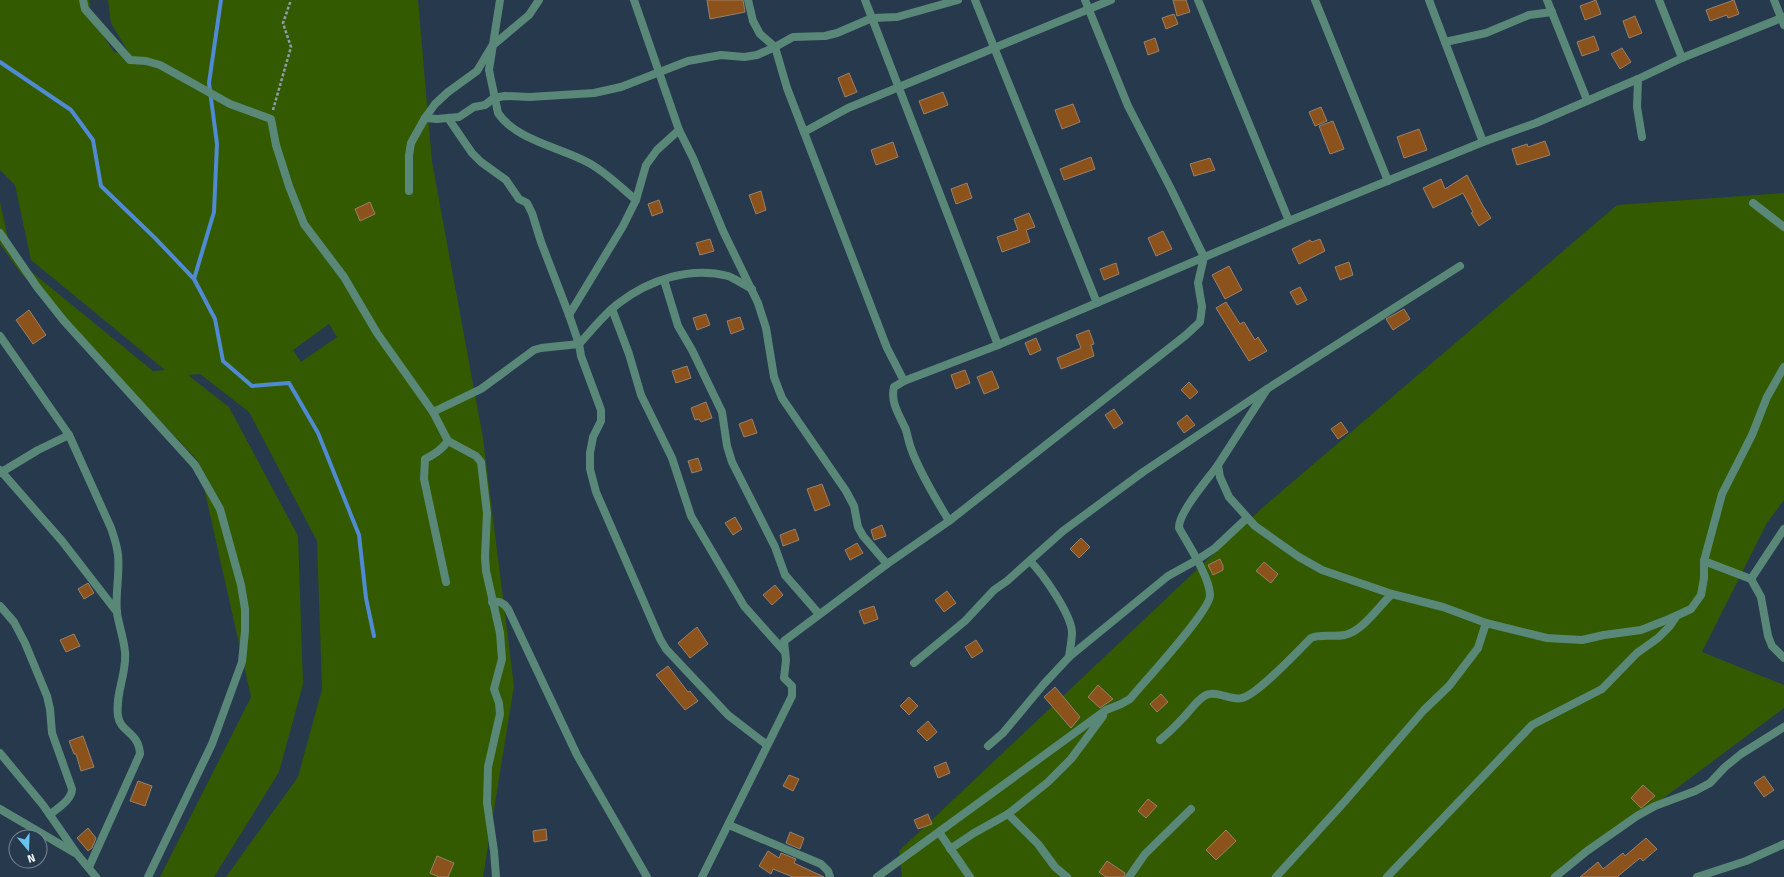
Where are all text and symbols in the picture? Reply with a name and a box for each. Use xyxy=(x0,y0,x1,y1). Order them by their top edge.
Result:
north arrow xyxy=(8,829,48,869)
text: N xyxy=(26,851,37,865)

